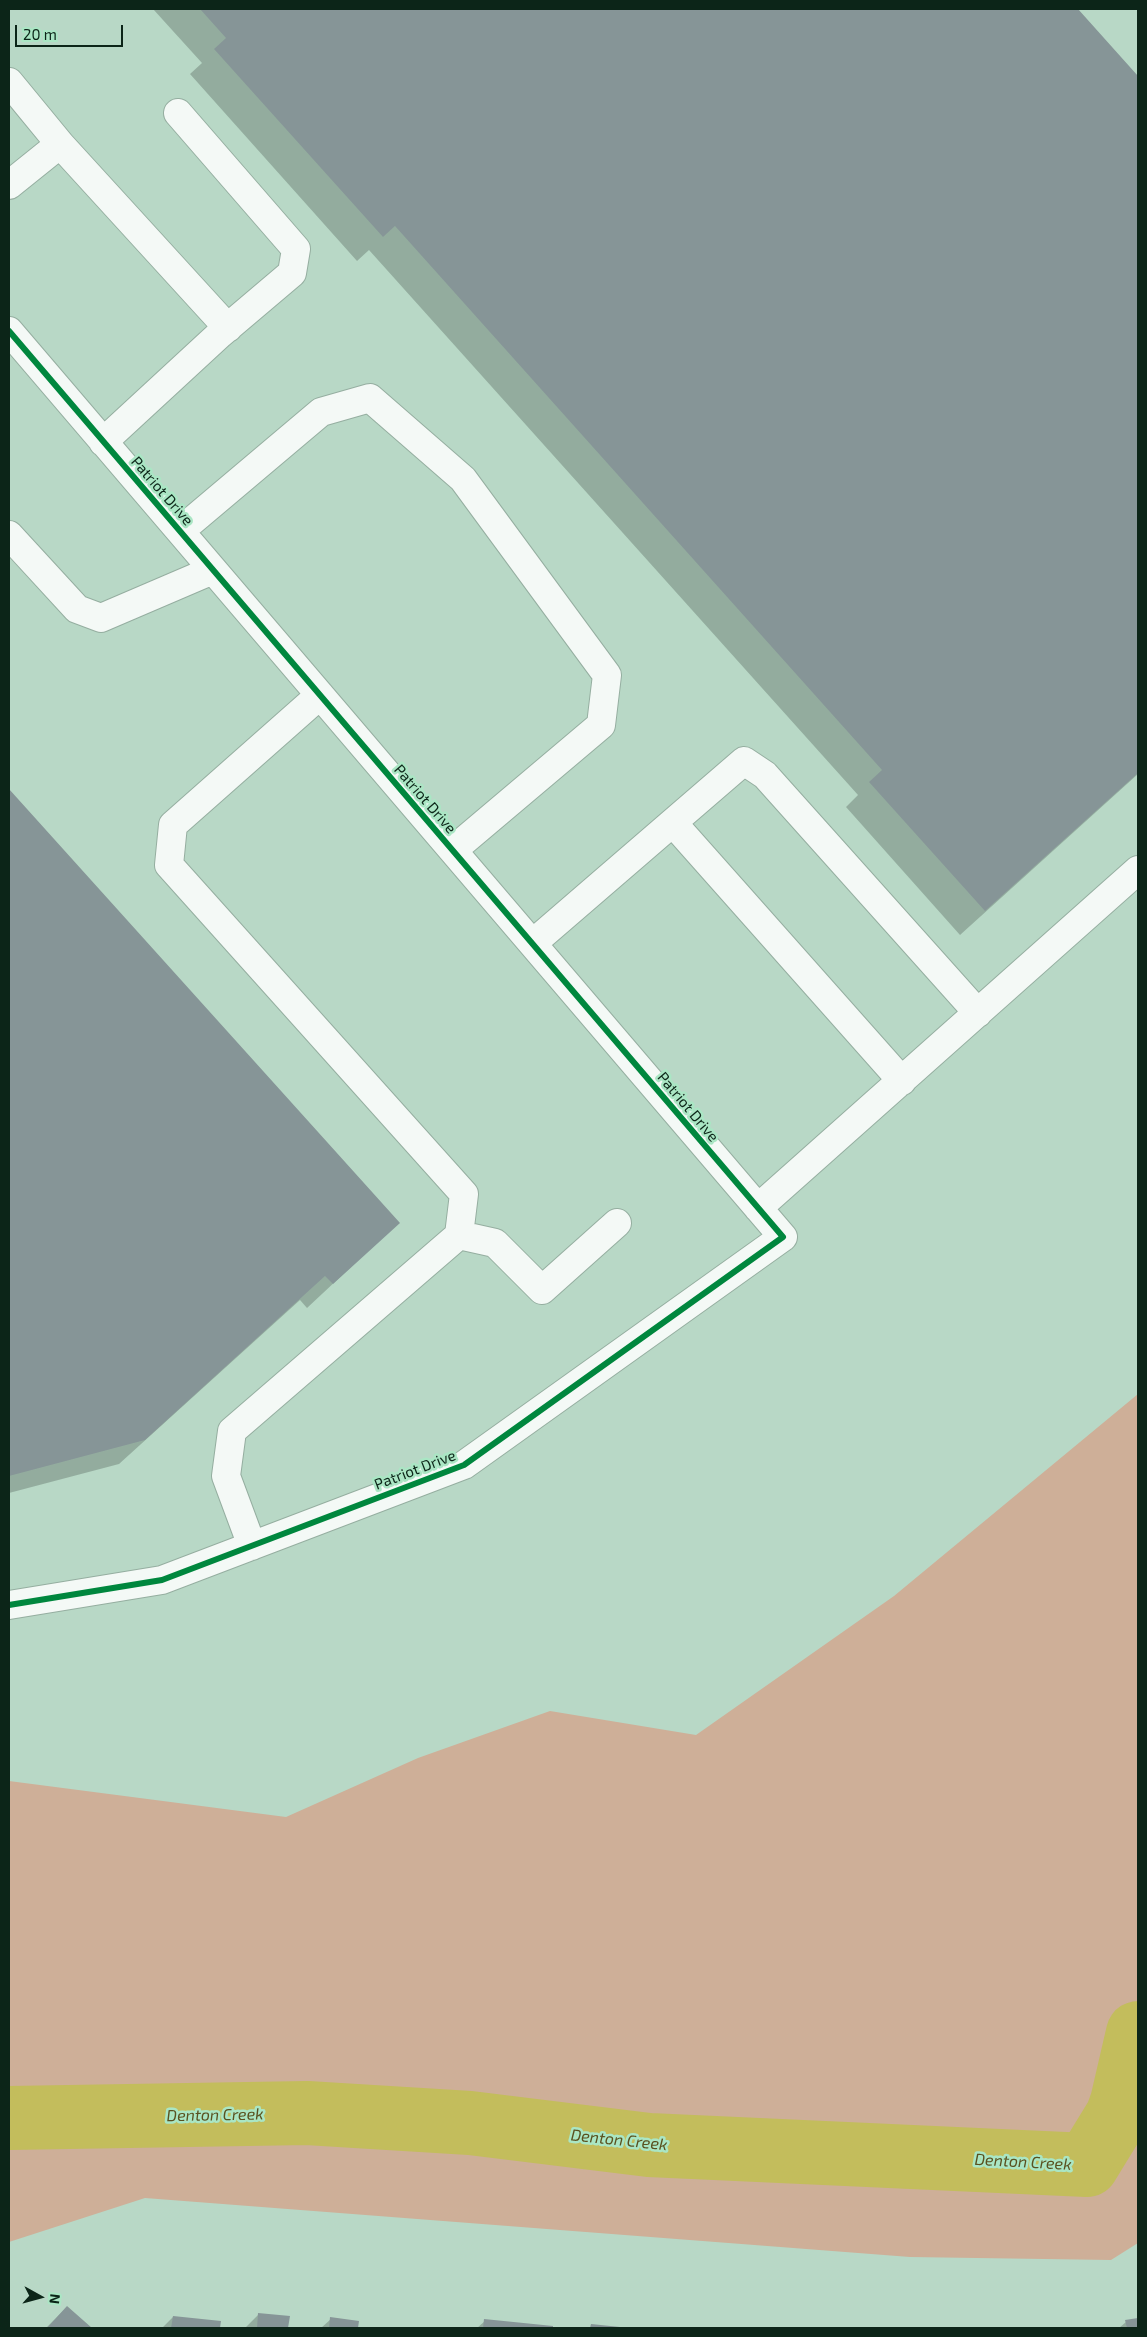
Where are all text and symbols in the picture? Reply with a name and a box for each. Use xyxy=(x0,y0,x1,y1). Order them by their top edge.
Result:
scale bar xyxy=(18,15,125,47)
text: 20 m xyxy=(23,25,57,43)
street label: Patriot Drive xyxy=(127,453,197,529)
street label: Patriot Drive xyxy=(390,761,460,837)
street label: Patriot Drive xyxy=(654,1068,722,1146)
street label: Patriot Drive xyxy=(372,1446,458,1494)
water label: Denton Creek xyxy=(166,2105,264,2125)
water label: Denton Creek xyxy=(570,2125,668,2155)
water label: Denton Creek xyxy=(974,2150,1072,2174)
north arrow xyxy=(15,2272,65,2322)
text: N xyxy=(46,2293,64,2305)

